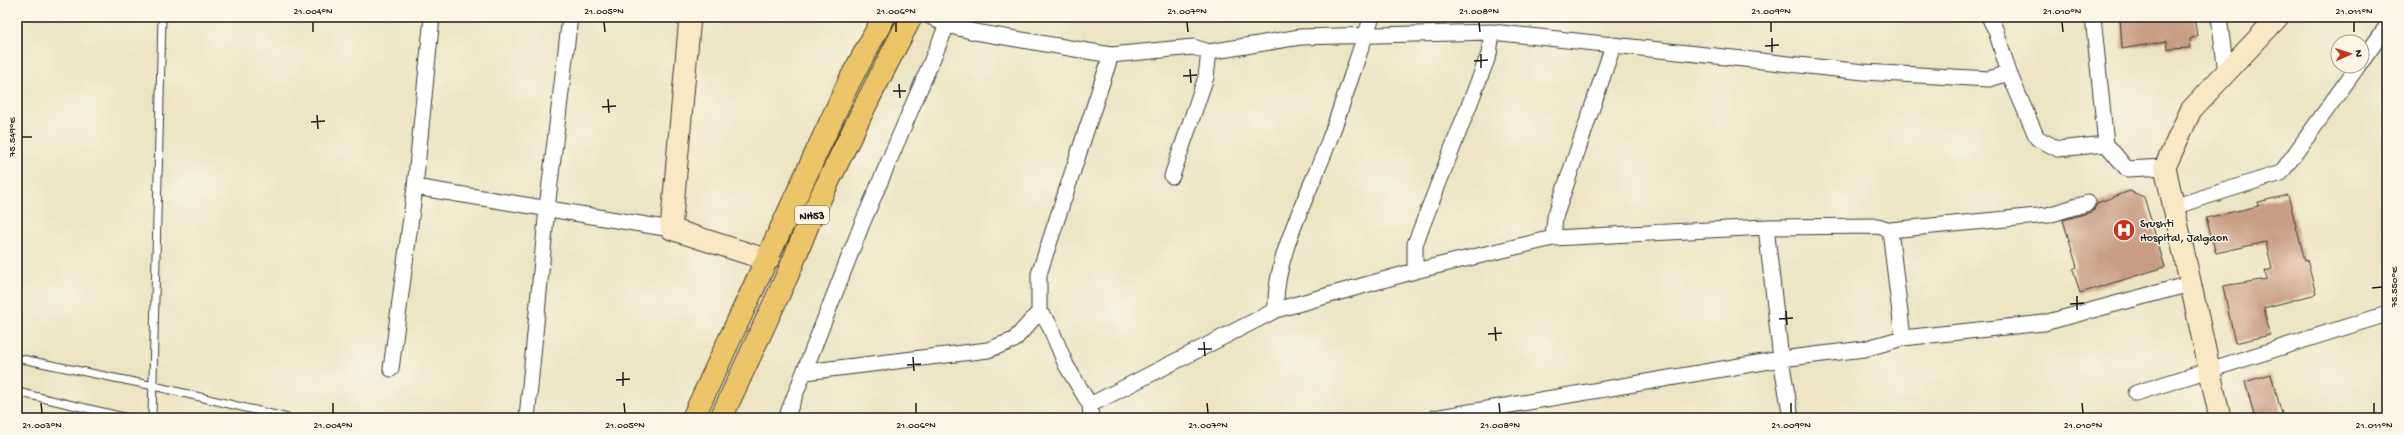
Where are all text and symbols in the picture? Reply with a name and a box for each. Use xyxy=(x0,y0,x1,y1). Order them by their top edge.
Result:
text: 21.004°N xyxy=(293,6,333,18)
text: 21.005°N xyxy=(584,6,624,18)
text: 21.006°N xyxy=(876,6,916,18)
text: 21.007°N xyxy=(1167,6,1207,18)
text: 21.008°N xyxy=(1459,6,1499,18)
text: 21.009°N xyxy=(1751,6,1791,18)
text: 21.010°N xyxy=(2043,6,2082,18)
text: 21.011°N xyxy=(2336,6,2373,18)
north arrow xyxy=(2330,34,2370,74)
text: N xyxy=(2352,50,2364,57)
text: 75.549°E xyxy=(7,117,19,158)
road number: NH53 xyxy=(795,206,829,224)
hospital icon: Srushti Hospital, Jalgaon xyxy=(2111,217,2137,243)
place label: Srushti Hospital, Jalgaon xyxy=(2140,218,2228,246)
text: 75.550°E xyxy=(2389,266,2401,308)
text: 21.003°N xyxy=(22,420,62,432)
text: 21.004°N xyxy=(313,420,353,432)
text: 21.005°N xyxy=(605,420,645,432)
text: 21.006°N xyxy=(896,420,936,432)
text: 21.007°N xyxy=(1188,420,1228,432)
text: 21.008°N xyxy=(1480,420,1520,432)
text: 21.009°N xyxy=(1771,420,1811,432)
text: 21.010°N xyxy=(2064,420,2103,432)
text: 21.011°N xyxy=(2356,420,2393,432)

